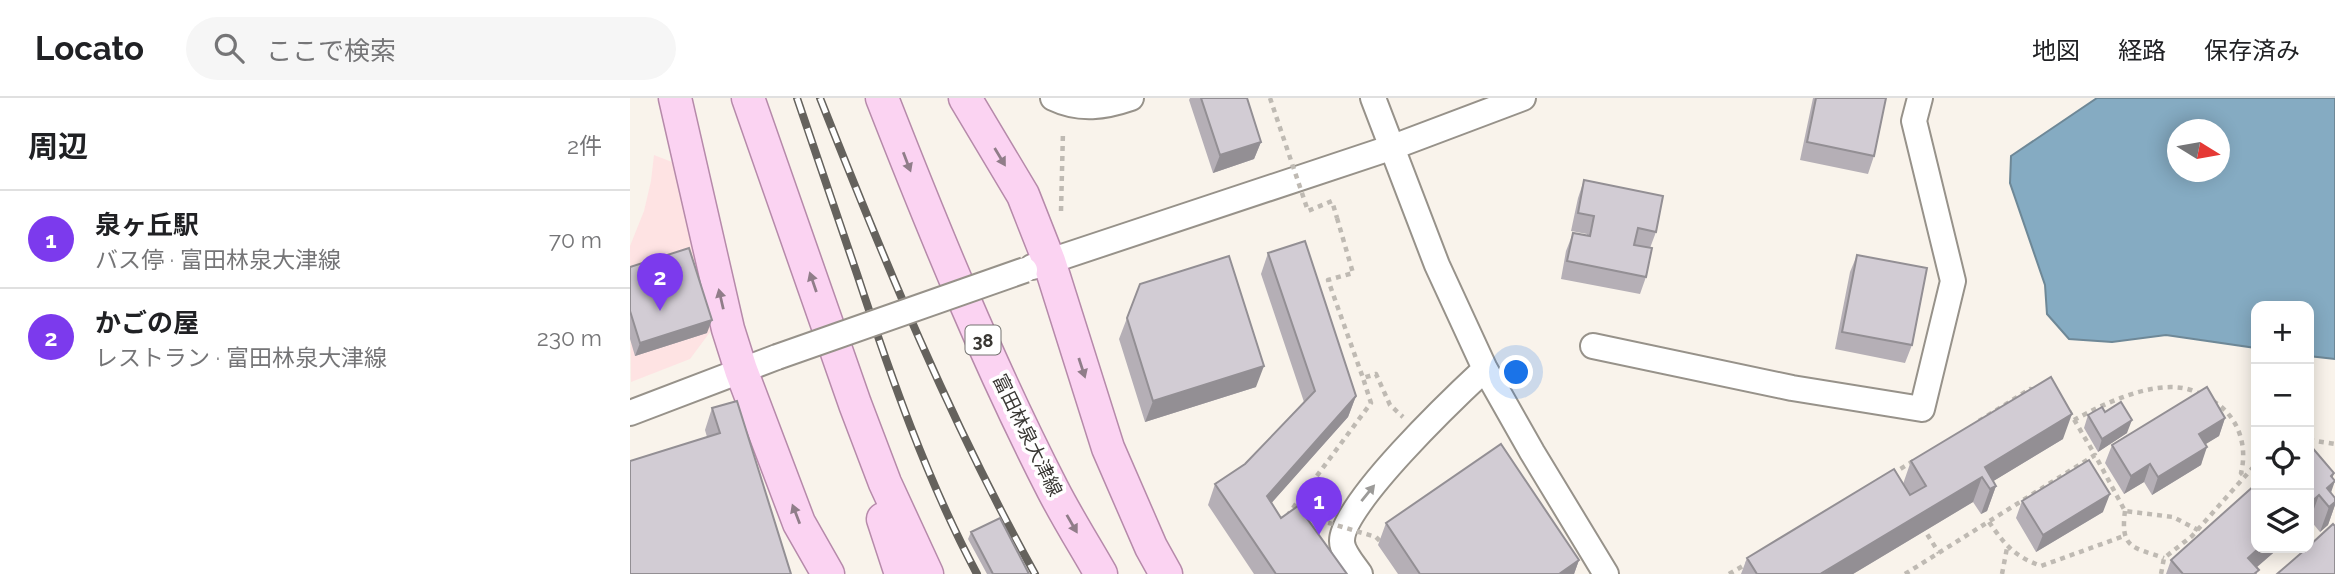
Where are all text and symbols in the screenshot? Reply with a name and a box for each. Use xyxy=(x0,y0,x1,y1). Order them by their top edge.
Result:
search box xyxy=(186,17,676,80)
text: Locato xyxy=(35,29,144,68)
icon: search xyxy=(210,29,248,67)
text: ここで検索 xyxy=(266,36,396,66)
text: 地図 xyxy=(2032,36,2080,65)
text: 経路 xyxy=(2118,36,2166,65)
text: 保存済み xyxy=(2204,36,2300,65)
north arrow xyxy=(2167,119,2230,182)
text: 周辺 xyxy=(28,129,88,164)
text: 2件 xyxy=(567,132,602,159)
one-way arrow xyxy=(994,147,1007,166)
one-way arrow xyxy=(901,151,912,172)
text: 泉ヶ丘駅 xyxy=(95,210,199,240)
text: 1 xyxy=(45,226,57,253)
text: 70 m xyxy=(549,226,602,253)
text: バス停 · 富田林泉大津線 xyxy=(95,246,341,273)
pin: 2 xyxy=(637,253,683,311)
one-way arrow xyxy=(807,272,818,293)
one-way arrow xyxy=(715,288,726,310)
map controls xyxy=(2251,301,2314,553)
button: + xyxy=(2251,301,2314,364)
text: かごの屋 xyxy=(95,308,199,338)
text: 2 xyxy=(45,324,57,351)
text: 230 m xyxy=(537,324,602,351)
road number: 38 xyxy=(966,326,1000,354)
text: レストラン · 富田林泉大津線 xyxy=(95,344,387,371)
your location xyxy=(1499,355,1533,389)
one-way arrow xyxy=(1077,358,1088,379)
button: − xyxy=(2251,364,2314,427)
street label: 富田林泉大津線 xyxy=(989,370,1067,500)
button: locate xyxy=(2251,427,2314,490)
pin: 1 xyxy=(1296,477,1342,535)
one-way arrow xyxy=(1360,485,1375,503)
button: layers xyxy=(2251,490,2314,553)
one-way arrow xyxy=(790,503,801,524)
one-way arrow xyxy=(1066,515,1078,534)

